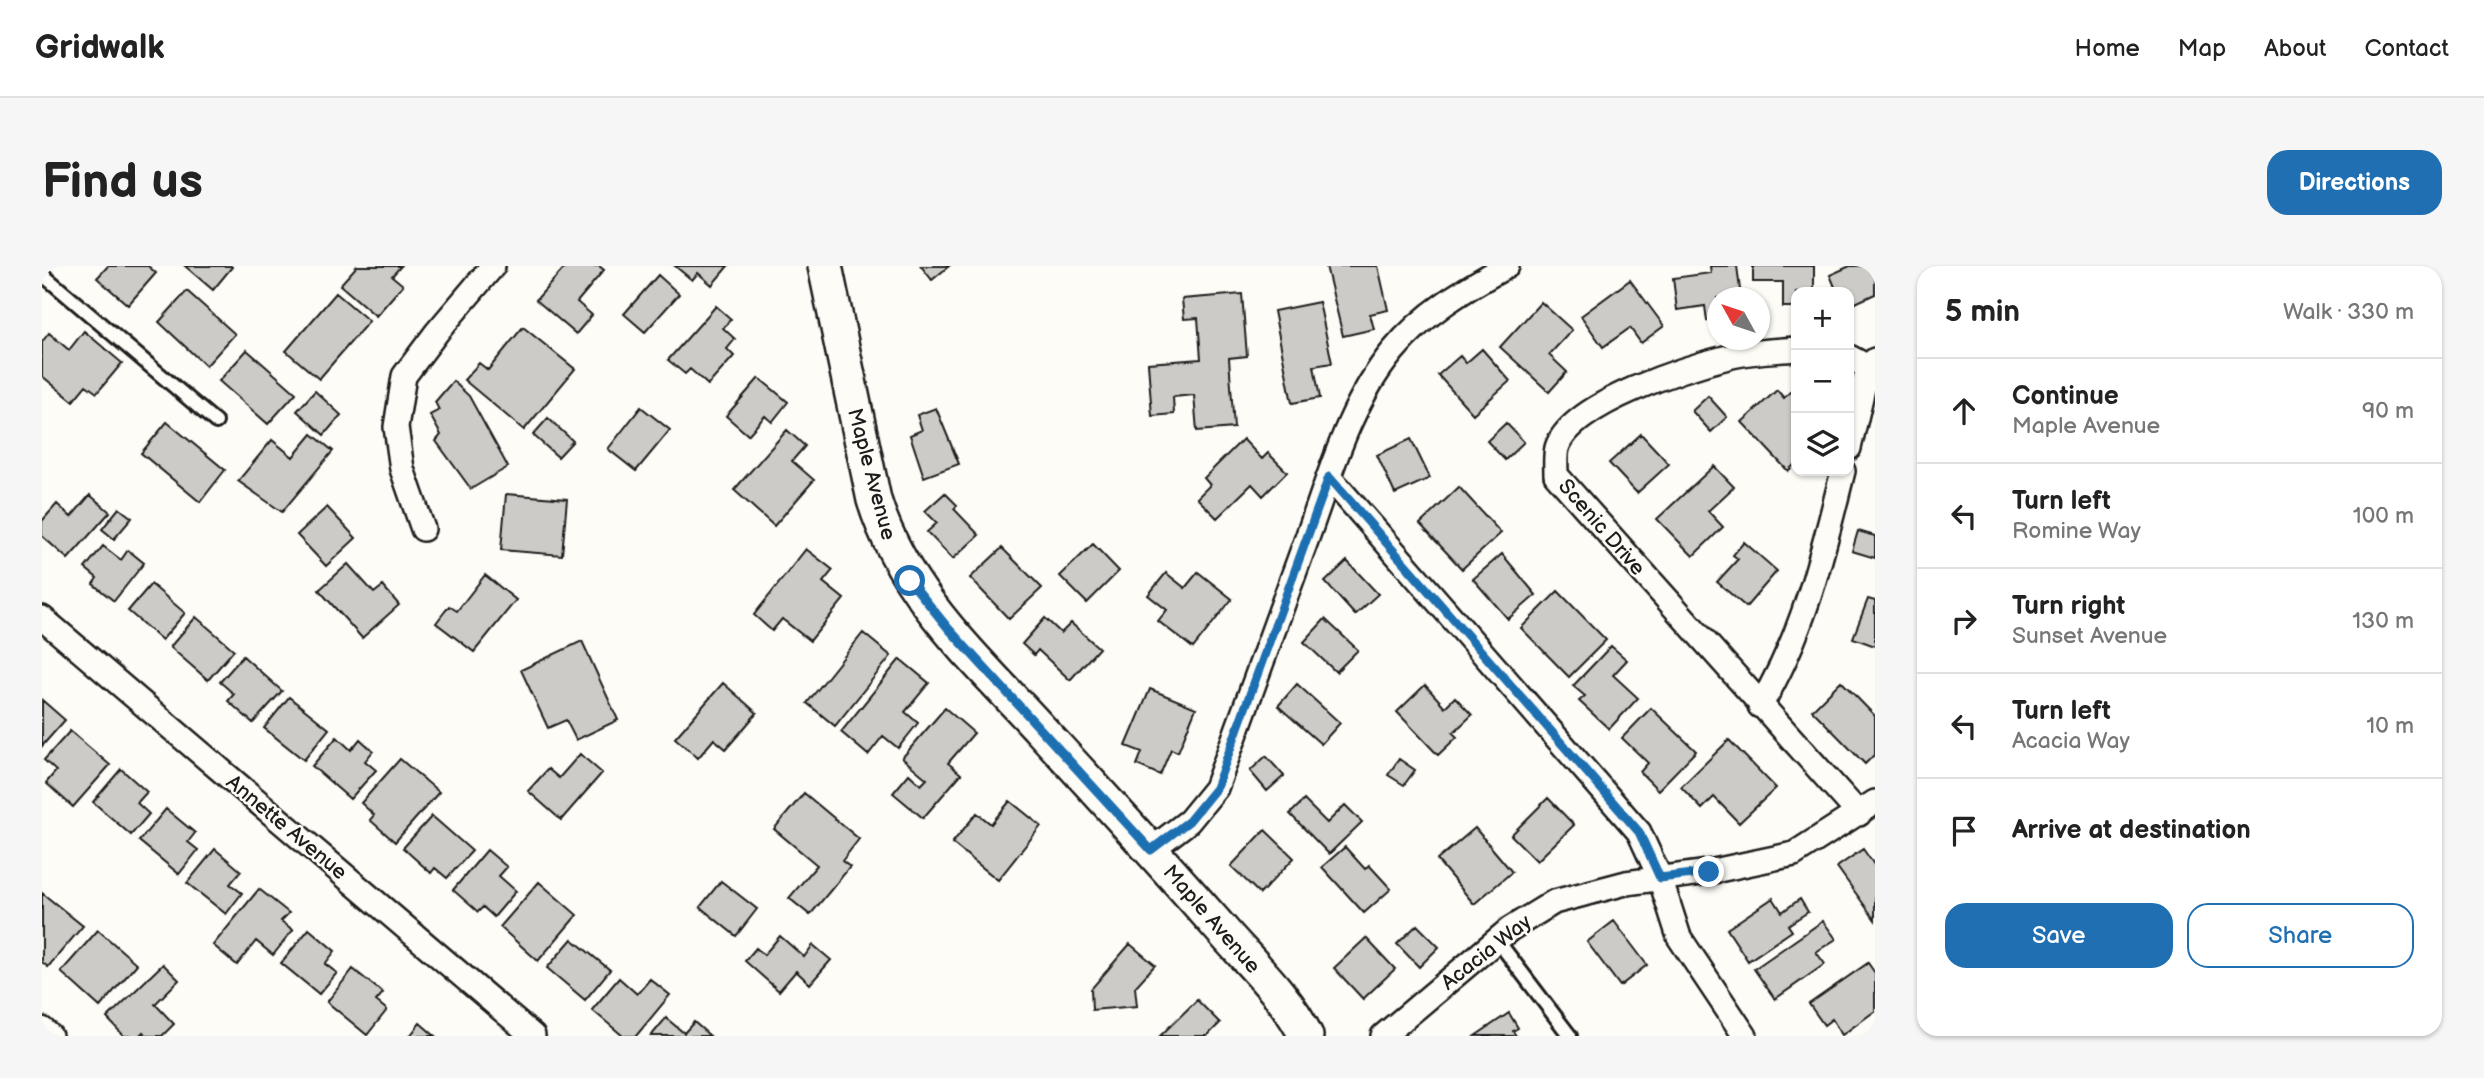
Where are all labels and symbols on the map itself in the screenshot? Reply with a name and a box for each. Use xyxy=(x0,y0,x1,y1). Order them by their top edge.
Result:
north arrow xyxy=(1707,287,1770,350)
street label: Maple Avenue xyxy=(842,406,901,543)
street label: Scenic Drive xyxy=(1553,474,1650,581)
route start xyxy=(894,565,925,596)
street label: Annette Avenue xyxy=(221,770,352,885)
route end xyxy=(1693,856,1724,887)
street label: Maple Avenue xyxy=(1158,860,1265,979)
street label: Acacia Way xyxy=(1436,909,1537,995)

